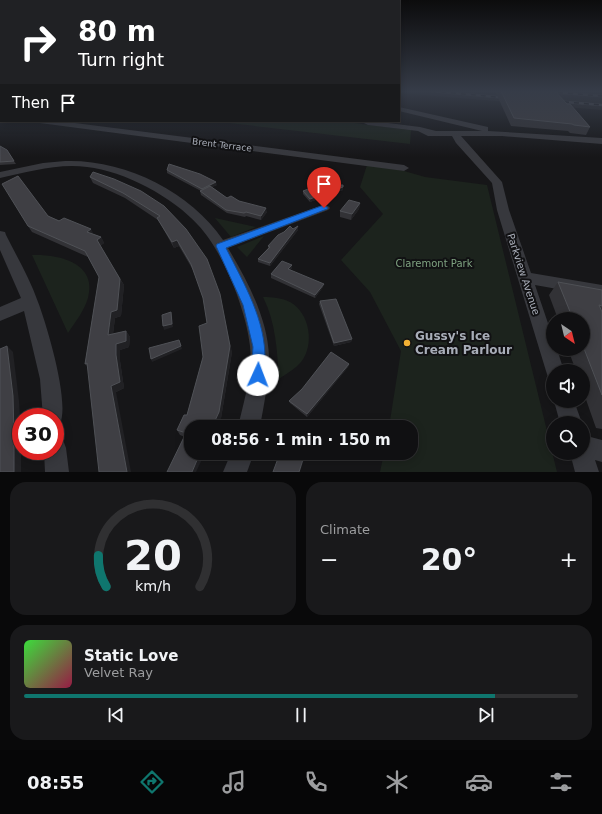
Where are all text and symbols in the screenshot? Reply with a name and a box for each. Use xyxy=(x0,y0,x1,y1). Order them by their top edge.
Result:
text: 80 m xyxy=(78,15,156,48)
icon: right xyxy=(12,16,64,68)
text: Turn right xyxy=(78,49,164,70)
icon: arrive xyxy=(57,92,79,114)
text: Then xyxy=(12,94,49,112)
street label: Brent Terrace xyxy=(192,136,253,154)
pin xyxy=(307,167,341,208)
icon: arrive xyxy=(313,173,335,195)
street label: Parkview Avenue xyxy=(505,232,542,316)
park label: Claremont Park xyxy=(396,258,473,269)
north arrow xyxy=(546,312,590,356)
map controls xyxy=(546,312,590,460)
place label: Gussy's Ice Cream Parlour xyxy=(415,329,512,357)
marker: Gussy's Ice Cream Parlour xyxy=(402,338,412,348)
position arrow xyxy=(237,354,279,396)
button: sound xyxy=(546,364,590,408)
speed limit sign: 30 xyxy=(12,408,64,460)
button: search xyxy=(546,416,590,460)
text: 08:56 · 1 min · 150 m xyxy=(211,431,391,449)
text: Climate xyxy=(320,522,370,537)
text: 20 xyxy=(124,530,182,579)
text: 20° xyxy=(421,542,477,577)
text: − xyxy=(320,547,338,572)
text: + xyxy=(560,547,578,572)
text: km/h xyxy=(135,577,171,593)
text: Static Love xyxy=(84,647,178,665)
text: Velvet Ray xyxy=(84,665,153,680)
icon: previous xyxy=(105,704,127,726)
icon: pause xyxy=(290,704,312,726)
icon: next xyxy=(475,704,497,726)
icon: directions xyxy=(138,768,166,796)
icon: music xyxy=(220,768,248,796)
icon: phone xyxy=(302,768,330,796)
icon: climate xyxy=(383,768,411,796)
icon: car xyxy=(465,768,493,796)
icon: filters xyxy=(547,768,575,796)
text: 08:55 xyxy=(27,772,84,793)

